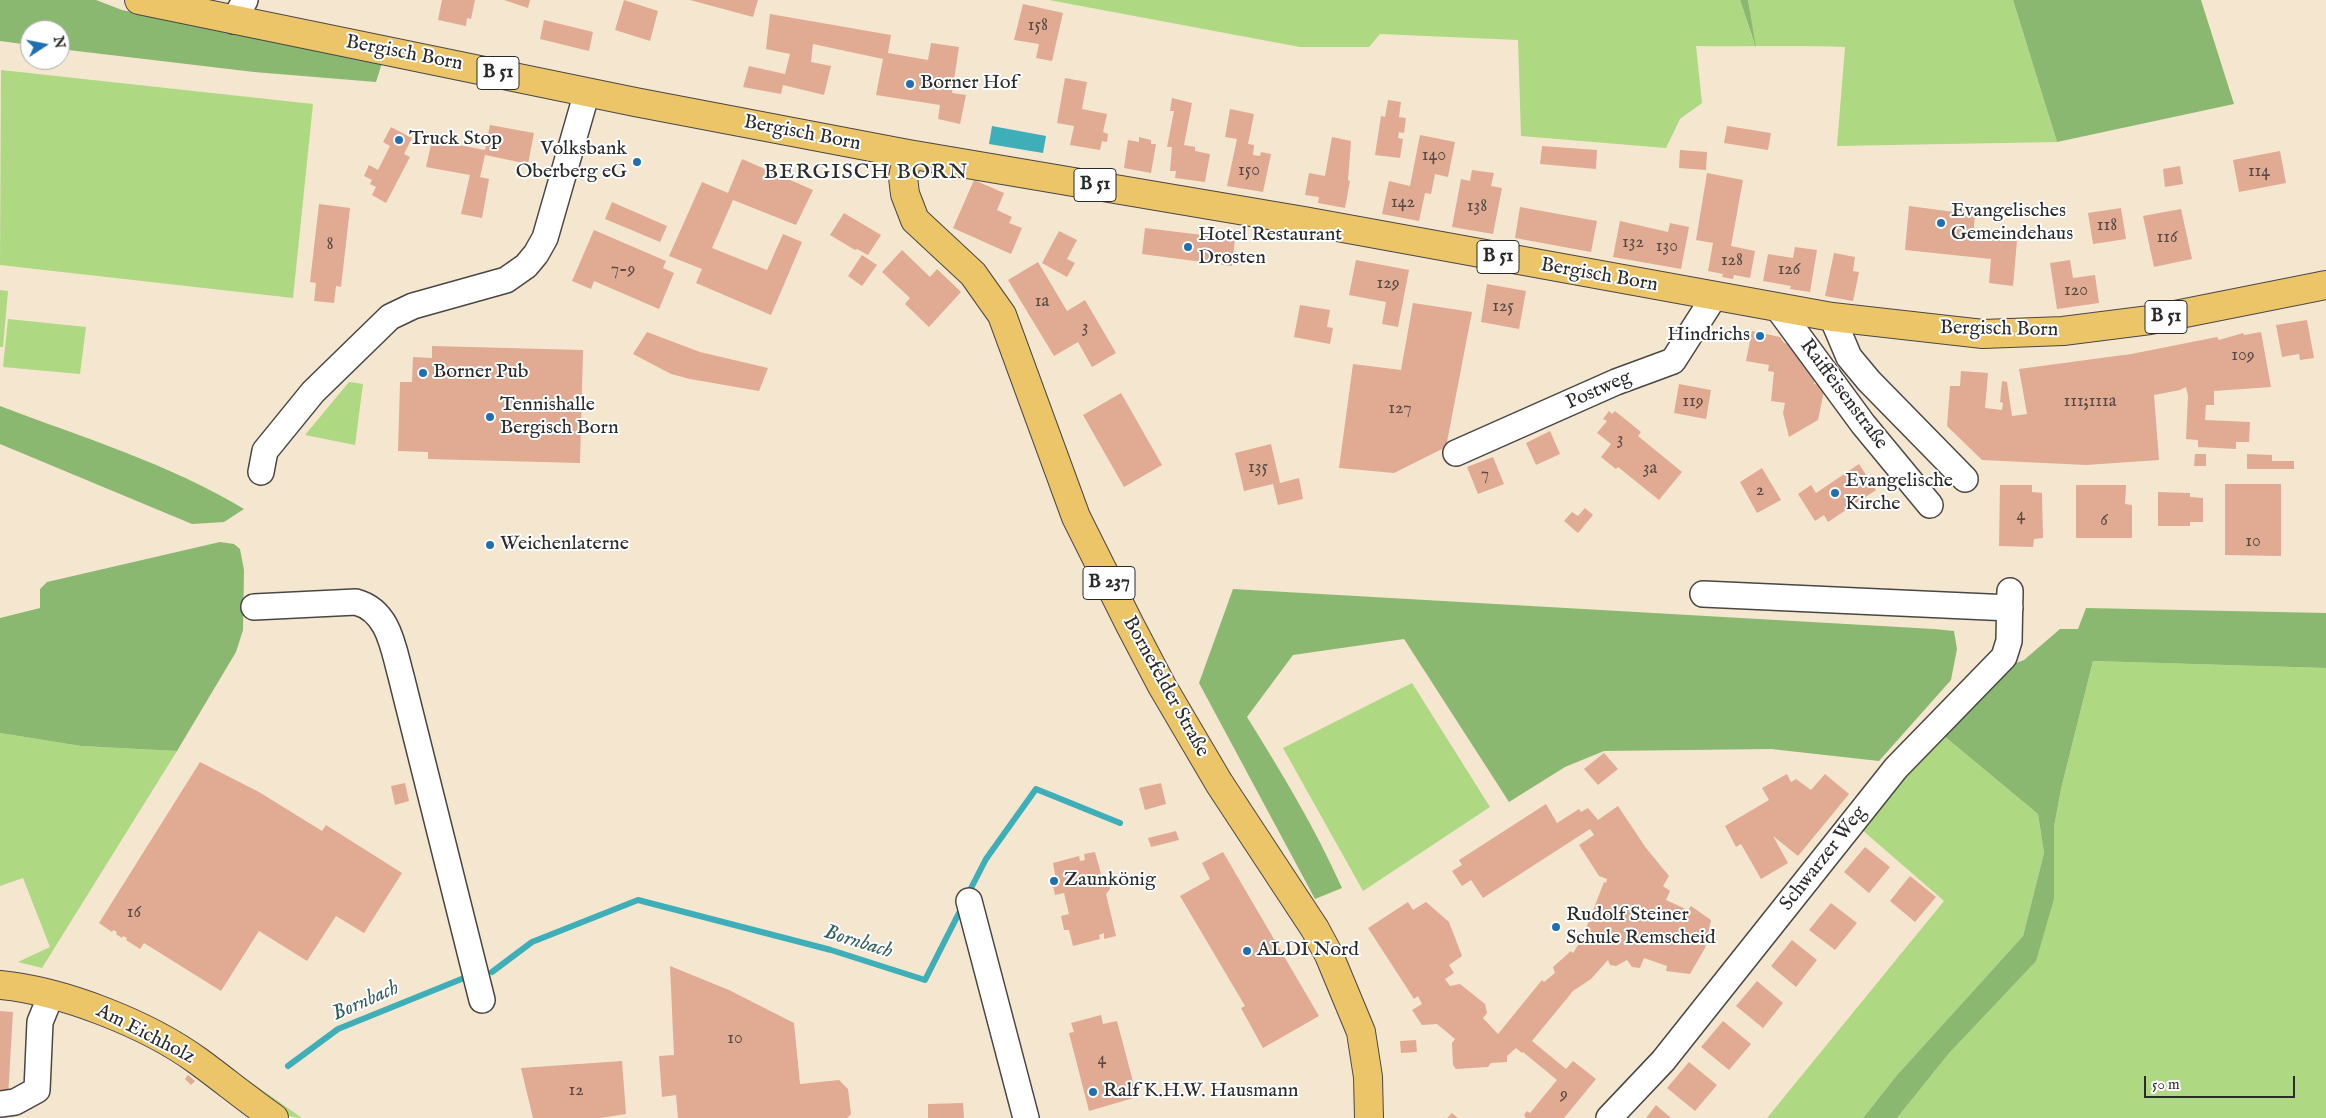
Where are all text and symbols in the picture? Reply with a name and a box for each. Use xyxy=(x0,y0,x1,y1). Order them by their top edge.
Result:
house number: 158 xyxy=(1028,15,1048,37)
north arrow xyxy=(20,20,70,70)
street label: Bergisch Born xyxy=(344,31,464,77)
text: N xyxy=(49,35,69,50)
road number: B 51 xyxy=(477,56,519,90)
place label: Borner Hof xyxy=(920,72,1018,96)
marker: Borner Hof xyxy=(904,78,916,90)
street label: Bergisch Born xyxy=(742,111,862,157)
place label: Truck Stop xyxy=(409,128,502,152)
marker: Truck Stop xyxy=(393,134,405,146)
place label: Volksbank Oberberg eG xyxy=(516,138,627,185)
house number: 140 xyxy=(1422,145,1446,167)
marker: Volksbank Oberberg eG xyxy=(631,156,643,168)
district label: BERGISCH BORN xyxy=(762,160,970,186)
house number: 150 xyxy=(1238,160,1260,182)
house number: 114 xyxy=(2248,161,2270,183)
road number: B 51 xyxy=(1074,168,1116,202)
house number: 142 xyxy=(1391,192,1415,214)
house number: 138 xyxy=(1467,196,1487,218)
place label: Evangelisches Gemeindehaus xyxy=(1951,200,2073,247)
house number: 118 xyxy=(2097,215,2117,237)
marker: Evangelisches Gemeindehaus xyxy=(1935,217,1947,229)
place label: Hotel Restaurant Drosten xyxy=(1198,224,1342,271)
house number: 116 xyxy=(2156,227,2178,249)
house number: 132 xyxy=(1622,232,1644,254)
house number: 8 xyxy=(326,234,334,256)
house number: 130 xyxy=(1656,236,1678,258)
road number: B 51 xyxy=(1477,240,1519,274)
marker: Hotel Restaurant Drosten xyxy=(1182,241,1194,253)
house number: 128 xyxy=(1721,250,1743,272)
street label: Bergisch Born xyxy=(1539,254,1659,298)
house number: 7-9 xyxy=(611,259,635,281)
house number: 126 xyxy=(1778,259,1800,281)
house number: 129 xyxy=(1376,273,1400,295)
house number: 120 xyxy=(2064,280,2088,302)
house number: 1a xyxy=(1035,291,1049,313)
house number: 125 xyxy=(1492,296,1514,318)
road number: B 51 xyxy=(2145,300,2187,334)
house number: 3 xyxy=(1082,317,1088,339)
street label: Bergisch Born xyxy=(1940,317,2058,343)
place label: Hindrichs xyxy=(1667,324,1750,348)
marker: Hindrichs xyxy=(1754,330,1766,342)
street label: Raiffeisenstraße xyxy=(1794,335,1892,455)
house number: 109 xyxy=(2231,345,2255,367)
place label: Borner Pub xyxy=(433,361,528,385)
street label: Postweg xyxy=(1563,366,1635,416)
marker: Borner Pub xyxy=(417,367,429,379)
house number: 119 xyxy=(1682,391,1704,413)
house number: 111;111a xyxy=(2063,391,2117,413)
place label: Tennishalle Bergisch Born xyxy=(500,394,619,441)
house number: 127 xyxy=(1388,398,1412,420)
marker: Tennishalle Bergisch Born xyxy=(484,411,496,423)
house number: 3 xyxy=(1617,429,1623,451)
house number: 135 xyxy=(1248,457,1268,479)
house number: 3a xyxy=(1643,458,1657,480)
house number: 7 xyxy=(1481,464,1489,486)
place label: Evangelische Kirche xyxy=(1845,470,1953,517)
house number: 2 xyxy=(1756,480,1764,502)
marker: Evangelische Kirche xyxy=(1829,487,1841,499)
house number: 4 xyxy=(2017,505,2025,527)
house number: 6 xyxy=(2100,510,2108,532)
house number: 10 xyxy=(2245,531,2261,553)
place label: Weichenlaterne xyxy=(500,533,629,557)
marker: Weichenlaterne xyxy=(484,539,496,551)
road number: B 237 xyxy=(1083,566,1135,600)
street label: Bornefelder Straße xyxy=(1116,613,1214,761)
street label: Schwarzer Weg xyxy=(1776,802,1872,916)
place label: Zaunkönig xyxy=(1064,869,1156,893)
marker: Zaunkönig xyxy=(1048,875,1060,887)
house number: 16 xyxy=(127,902,141,924)
place label: Rudolf Steiner Schule Remscheid xyxy=(1566,904,1716,951)
water label: Bornbach xyxy=(821,921,895,965)
marker: Rudolf Steiner Schule Remscheid xyxy=(1550,921,1562,933)
place label: ALDI Nord xyxy=(1257,939,1359,963)
marker: ALDI Nord xyxy=(1241,945,1253,957)
water label: Bornbach xyxy=(329,976,403,1028)
street label: Am Eichholz xyxy=(92,1000,198,1070)
house number: 10 xyxy=(727,1028,743,1050)
house number: 4 xyxy=(1098,1049,1106,1071)
scale bar xyxy=(2146,1066,2297,1098)
text: 50 m xyxy=(2152,1075,2180,1094)
house number: 12 xyxy=(568,1080,584,1102)
place label: Ralf K.H.W. Hausmann xyxy=(1103,1080,1299,1104)
house number: 9 xyxy=(1560,1084,1568,1106)
marker: Ralf K.H.W. Hausmann xyxy=(1087,1086,1099,1098)

